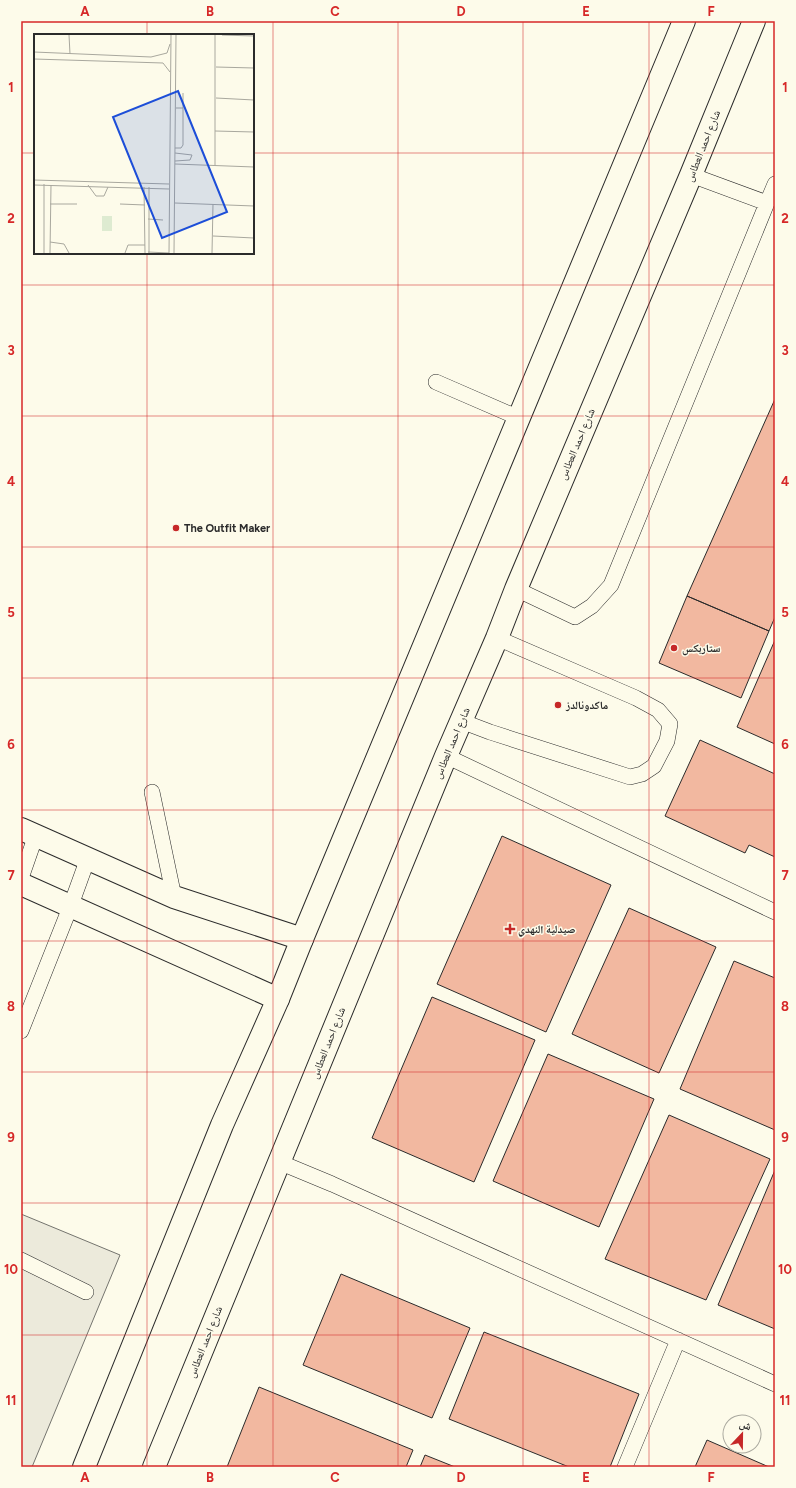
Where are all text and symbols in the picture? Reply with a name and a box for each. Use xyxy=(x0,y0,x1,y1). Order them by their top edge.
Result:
text: A xyxy=(80,4,90,19)
text: B xyxy=(206,4,214,19)
text: C xyxy=(330,4,340,19)
text: D xyxy=(456,4,466,19)
text: E xyxy=(582,4,590,19)
text: F xyxy=(707,4,715,19)
inset map xyxy=(34,34,254,254)
text: 1 xyxy=(8,80,14,95)
text: 1 xyxy=(782,80,788,95)
street label: شارع احمد العطاس xyxy=(683,108,723,184)
text: 2 xyxy=(7,211,15,226)
text: 2 xyxy=(781,211,789,226)
text: 3 xyxy=(7,343,15,358)
text: 3 xyxy=(781,343,789,358)
street label: شارع احمد العطاس xyxy=(556,406,598,482)
text: 4 xyxy=(7,474,15,489)
text: 4 xyxy=(781,474,789,489)
place label: The Outfit Maker xyxy=(184,522,271,535)
marker: The Outfit Maker xyxy=(171,523,181,533)
text: 5 xyxy=(7,605,15,620)
text: 5 xyxy=(781,605,789,620)
place label: ستاربكس xyxy=(682,642,721,656)
marker: ستاربكس xyxy=(669,643,679,653)
place label: ماكدونالدز xyxy=(565,699,608,712)
marker: ماكدونالدز xyxy=(553,700,563,710)
street label: شارع احمد العطاس xyxy=(431,705,473,781)
text: 6 xyxy=(7,737,15,752)
text: 6 xyxy=(781,737,789,752)
text: 7 xyxy=(7,868,15,883)
text: 7 xyxy=(781,868,789,883)
place label: صيدلية النهدي xyxy=(518,923,576,937)
marker: صيدلية النهدي xyxy=(505,924,515,934)
text: 8 xyxy=(7,999,15,1014)
text: 8 xyxy=(781,999,789,1014)
street label: شارع احمد العطاس xyxy=(308,1005,348,1081)
text: 9 xyxy=(7,1130,15,1145)
text: 9 xyxy=(781,1130,789,1145)
text: 10 xyxy=(4,1262,18,1277)
text: 10 xyxy=(778,1262,792,1277)
street label: شارع احمد العطاس xyxy=(185,1304,225,1380)
text: 11 xyxy=(6,1393,16,1408)
text: 11 xyxy=(780,1393,790,1408)
north arrow xyxy=(722,1414,762,1454)
text: ش xyxy=(737,1417,754,1434)
text: A xyxy=(80,1470,90,1485)
text: B xyxy=(206,1470,214,1485)
text: C xyxy=(330,1470,340,1485)
text: D xyxy=(456,1470,466,1485)
text: E xyxy=(582,1470,590,1485)
text: F xyxy=(707,1470,715,1485)

